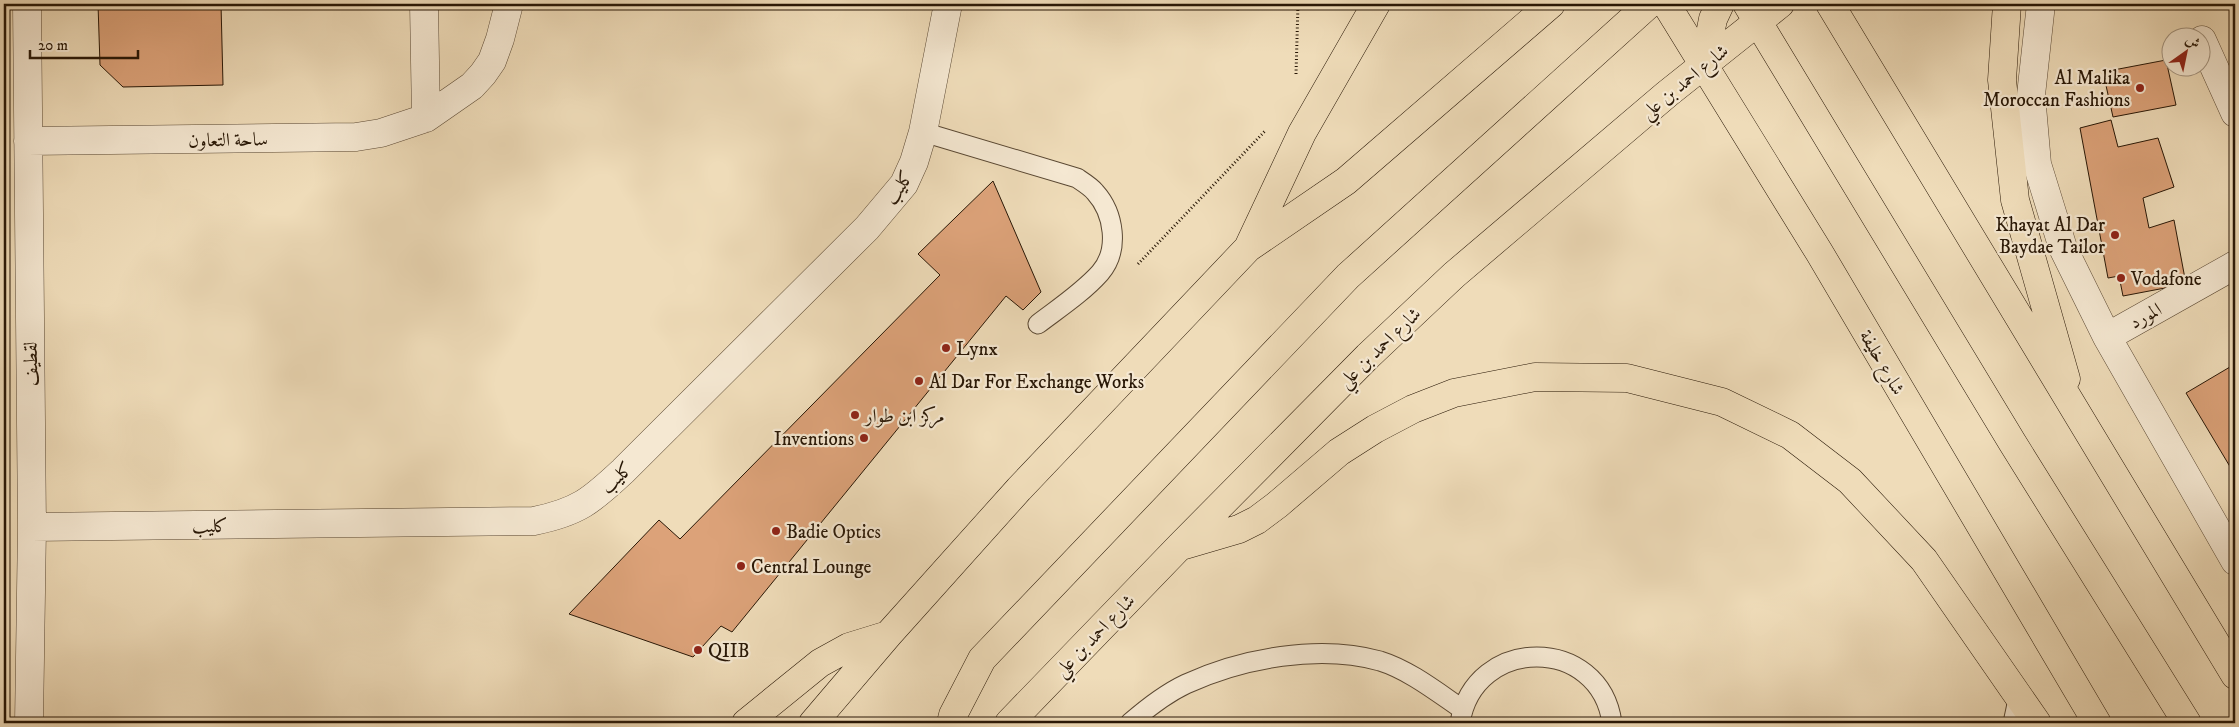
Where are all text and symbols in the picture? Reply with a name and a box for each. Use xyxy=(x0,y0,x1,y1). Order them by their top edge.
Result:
scale bar xyxy=(30,28,138,60)
north arrow xyxy=(2162,28,2212,78)
text: ش xyxy=(2182,31,2203,53)
text: 20 m xyxy=(38,36,68,55)
street label: شارع احمد بن علي xyxy=(1636,40,1737,129)
place label: Al Malika Moroccan Fashions xyxy=(1983,67,2130,112)
marker: Al Malika Moroccan Fashions xyxy=(2134,82,2146,94)
street label: ساحة التعاون xyxy=(188,128,268,153)
street label: كليب xyxy=(880,166,919,209)
place label: Khayat Al Dar Baydae Tailor xyxy=(1995,214,2105,259)
marker: Khayat Al Dar Baydae Tailor xyxy=(2109,229,2121,241)
place label: Vodafone xyxy=(2130,268,2202,291)
marker: Vodafone xyxy=(2115,272,2127,284)
street label: المورد xyxy=(2125,298,2166,335)
street label: شارع احمد بن علي xyxy=(1334,303,1430,398)
street label: شارع خليفة xyxy=(1851,326,1909,401)
place label: Lynx xyxy=(956,338,998,361)
street label: لقطيف xyxy=(20,341,43,387)
marker: Lynx xyxy=(940,342,952,354)
place label: Al Dar For Exchange Works xyxy=(929,371,1144,394)
marker: Al Dar For Exchange Works xyxy=(913,375,925,387)
place label: مركز ابن طوار xyxy=(863,405,945,429)
marker: مركز ابن طوار xyxy=(849,409,861,421)
place label: Inventions xyxy=(774,428,854,451)
marker: Inventions xyxy=(858,432,870,444)
street label: كليب xyxy=(596,457,638,499)
street label: كليب xyxy=(192,515,228,538)
place label: Badie Optics xyxy=(786,521,881,544)
marker: Badie Optics xyxy=(770,525,782,537)
place label: Central Lounge xyxy=(751,556,872,579)
marker: Central Lounge xyxy=(735,560,747,572)
street label: شارع احمد بن علي xyxy=(1050,590,1145,686)
place label: QIIB xyxy=(708,640,750,663)
marker: QIIB xyxy=(692,644,704,656)

